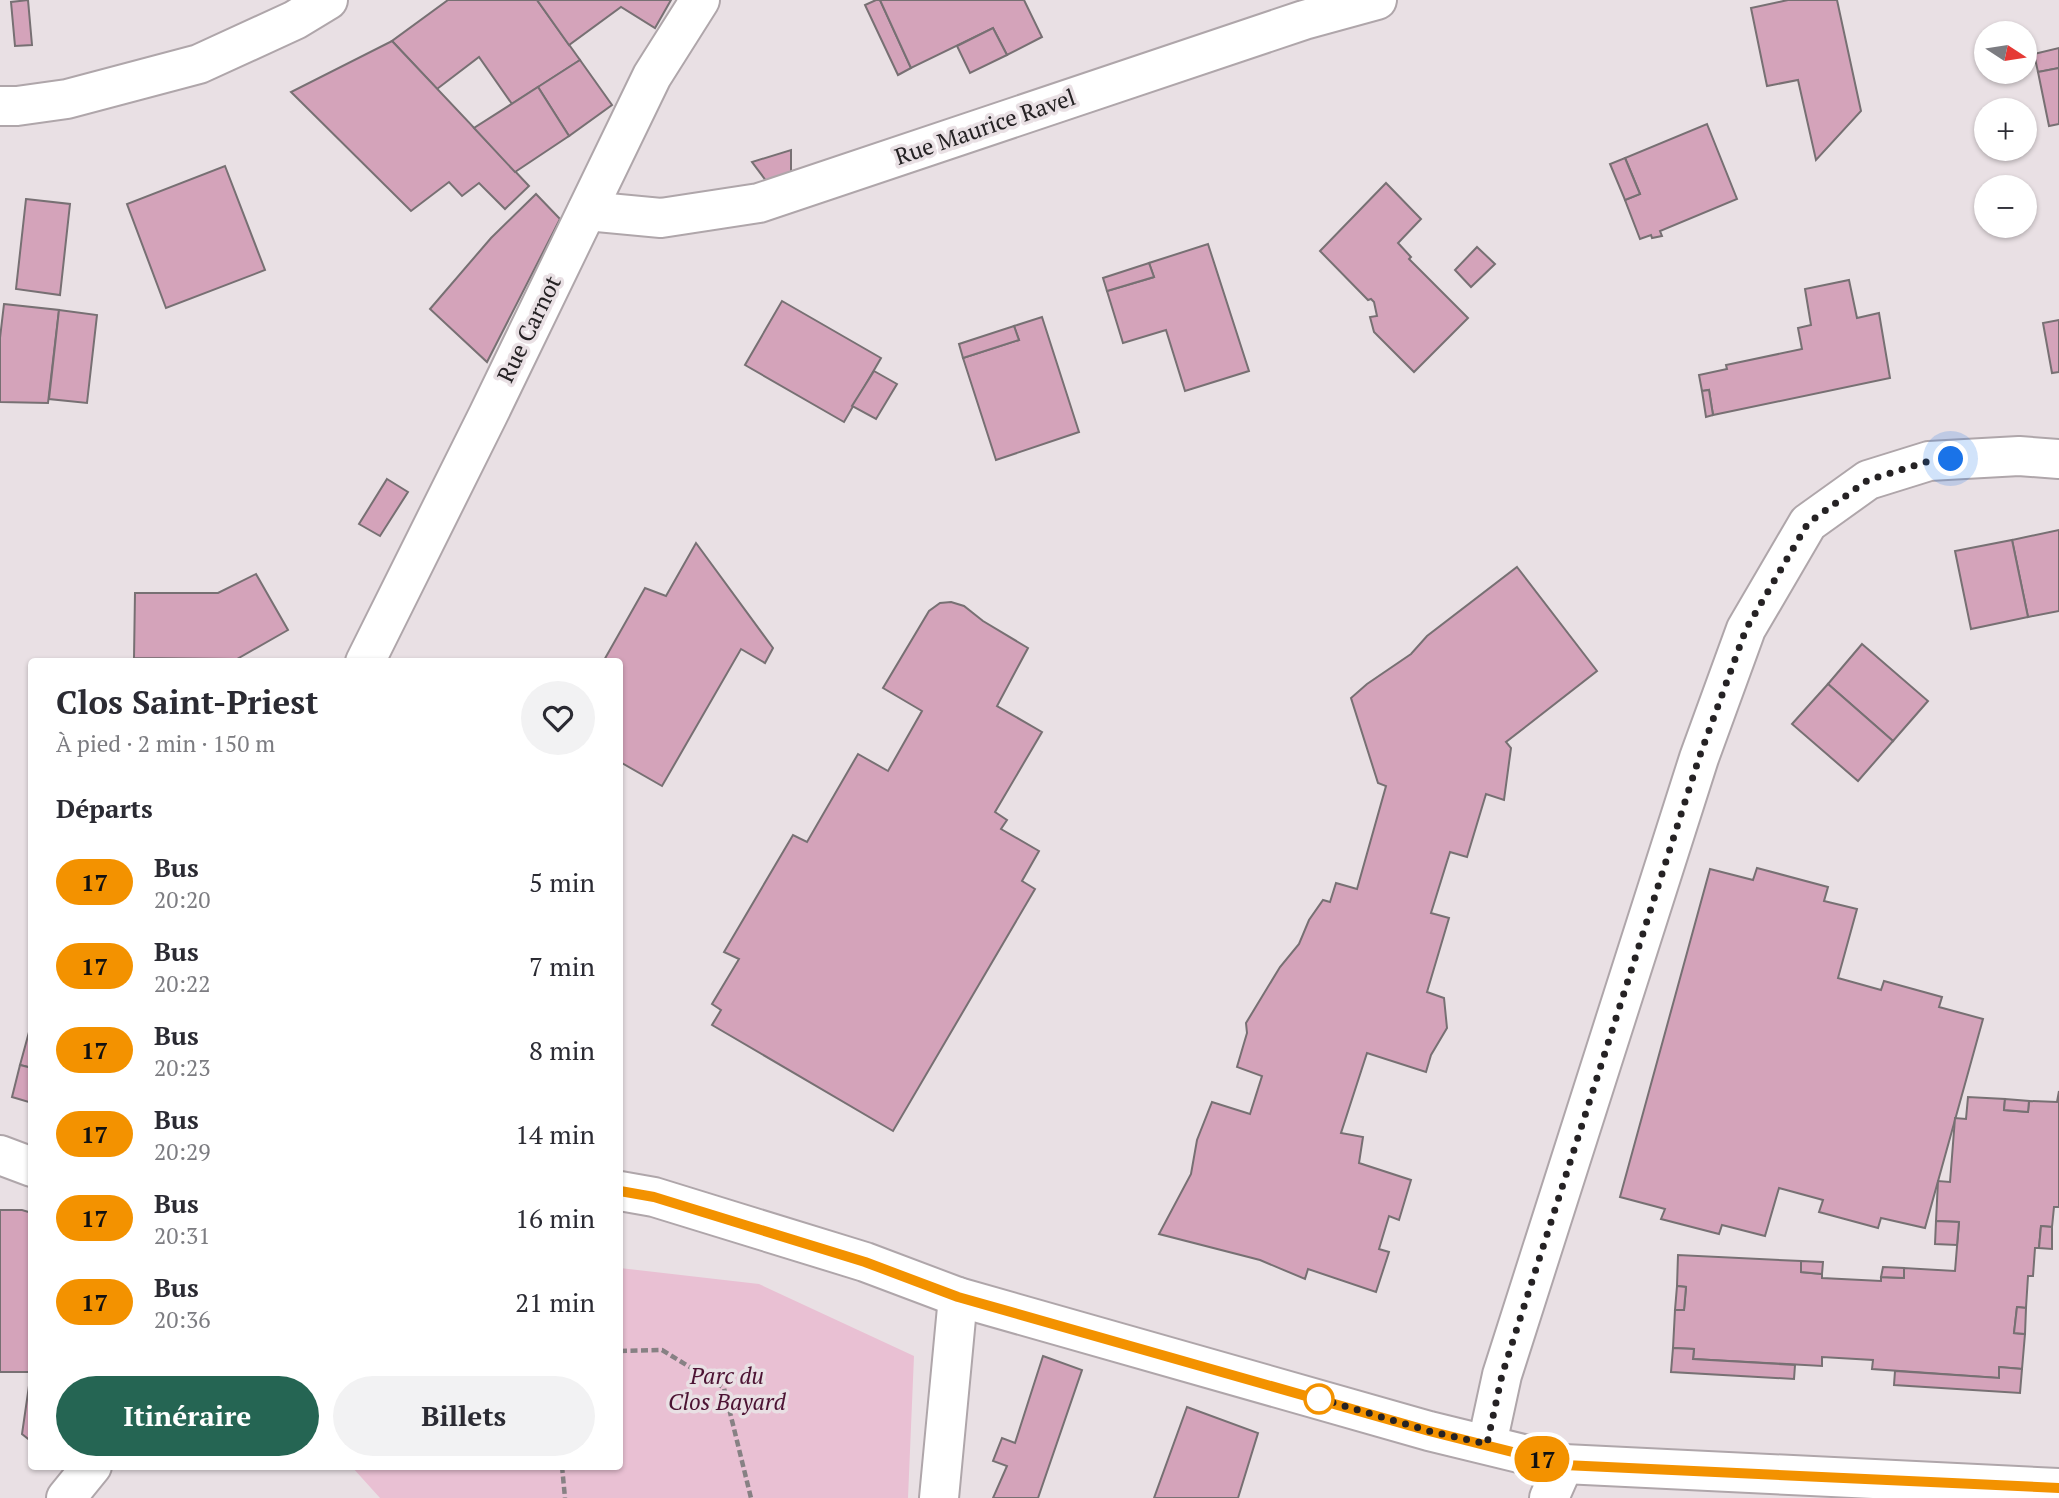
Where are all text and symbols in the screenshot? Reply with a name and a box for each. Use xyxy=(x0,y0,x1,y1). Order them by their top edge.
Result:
north arrow xyxy=(1974,21,2037,84)
map controls xyxy=(1974,21,2037,238)
street label: Rue Maurice Ravel xyxy=(890,81,1079,172)
button: + xyxy=(1974,98,2037,161)
button: − xyxy=(1974,175,2037,238)
street label: Rue Carnot xyxy=(489,270,568,387)
your location xyxy=(1933,441,1968,476)
text: Clos Saint-Priest xyxy=(56,680,318,723)
button: heart xyxy=(521,681,595,755)
text: À pied · 2 min · 150 m xyxy=(56,728,275,759)
text: Départs xyxy=(56,791,153,825)
text: Bus xyxy=(154,850,199,884)
text: 5 min xyxy=(529,865,595,899)
text: 17 xyxy=(81,866,108,898)
text: 20:20 xyxy=(154,884,211,915)
text: Bus xyxy=(154,934,199,968)
text: 7 min xyxy=(529,949,595,983)
text: 17 xyxy=(81,950,108,982)
text: 20:22 xyxy=(154,968,211,999)
text: Bus xyxy=(154,1018,199,1052)
text: 8 min xyxy=(529,1033,595,1067)
text: 17 xyxy=(81,1034,108,1066)
text: 20:23 xyxy=(154,1052,211,1083)
text: Bus xyxy=(154,1102,199,1136)
text: 14 min xyxy=(515,1117,595,1151)
text: 17 xyxy=(81,1118,108,1150)
text: 20:29 xyxy=(154,1136,211,1167)
text: Bus xyxy=(154,1186,199,1220)
text: 16 min xyxy=(515,1201,595,1235)
text: 17 xyxy=(81,1202,108,1234)
text: 20:31 xyxy=(154,1220,211,1251)
text: Bus xyxy=(154,1270,199,1304)
text: 21 min xyxy=(515,1285,595,1319)
text: 17 xyxy=(81,1286,108,1318)
text: 20:36 xyxy=(154,1304,211,1335)
park label: Parc du Clos Bayard xyxy=(668,1360,787,1417)
button: Itinéraire xyxy=(56,1376,319,1456)
button: Billets xyxy=(333,1376,595,1456)
unlabelled marker xyxy=(1304,1384,1334,1414)
line badge: 17 xyxy=(1510,1436,1574,1482)
text: 17 xyxy=(1528,1443,1556,1475)

